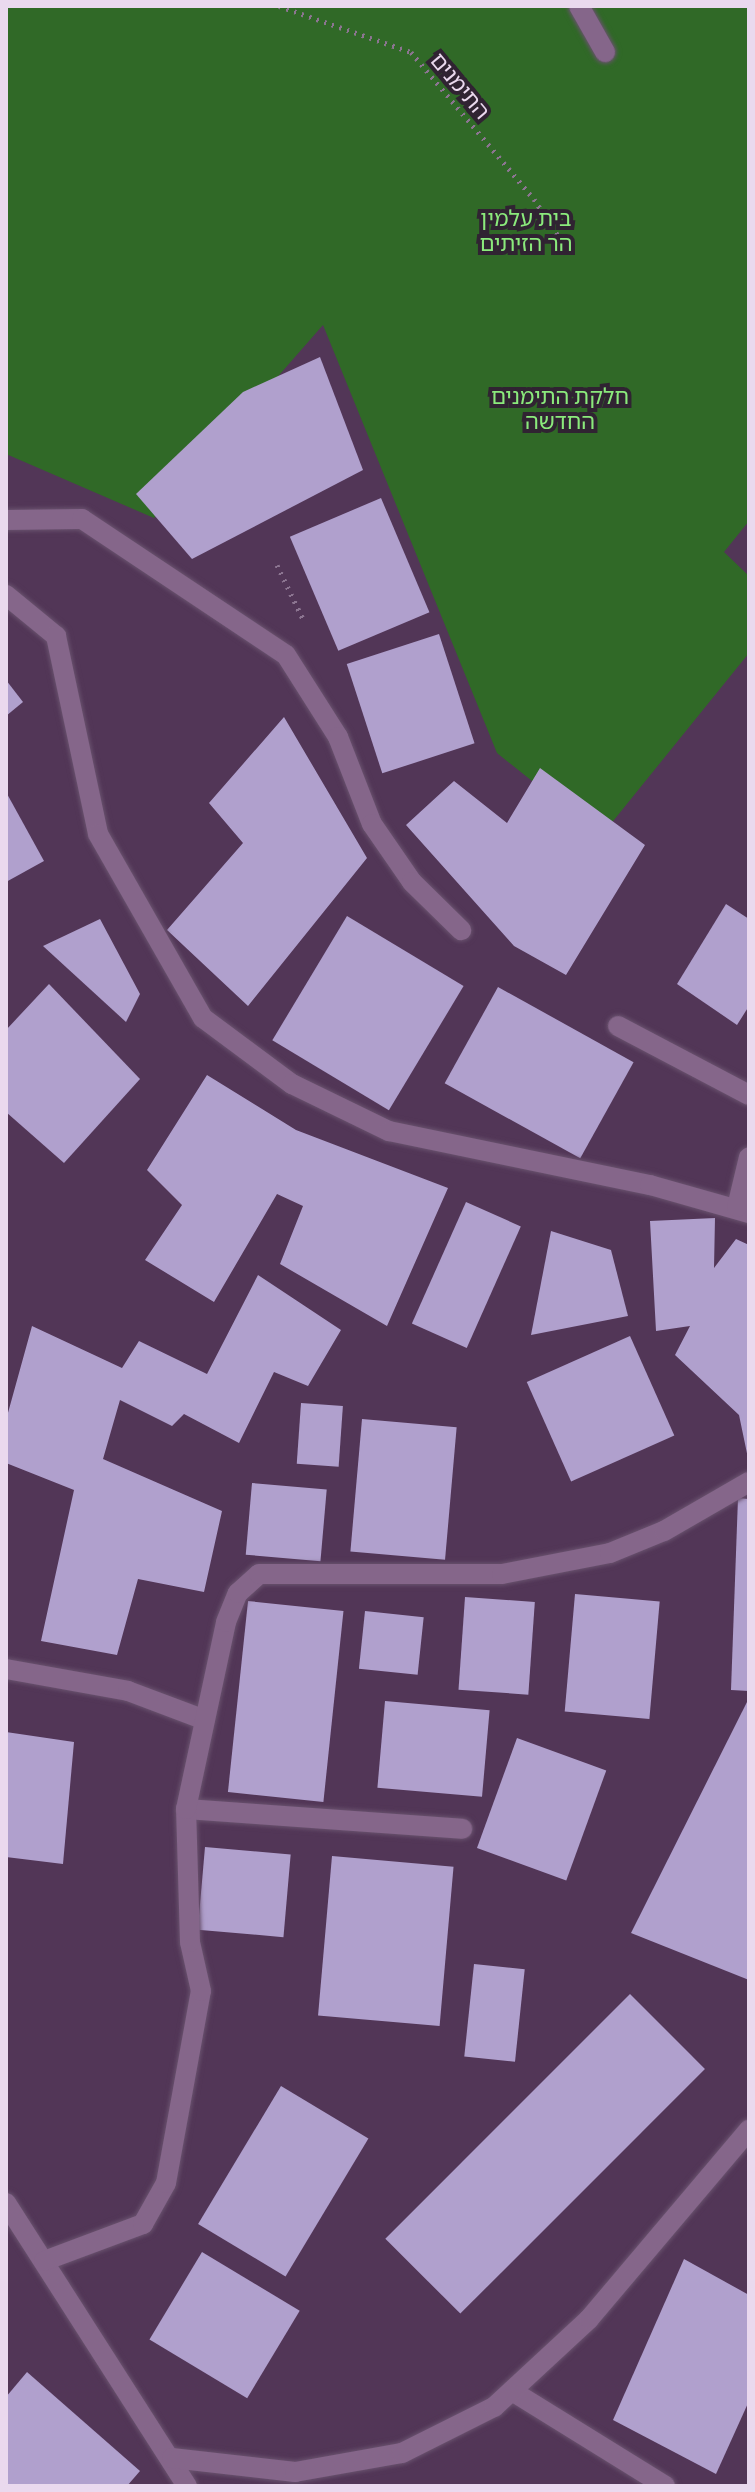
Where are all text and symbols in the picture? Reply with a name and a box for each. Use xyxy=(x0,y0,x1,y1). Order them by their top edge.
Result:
street label: התימנים xyxy=(425,48,495,124)
park label: בית עלמין הר הזיתים xyxy=(480,205,572,256)
park label: חלקת התימנים החדשה xyxy=(491,383,629,434)

